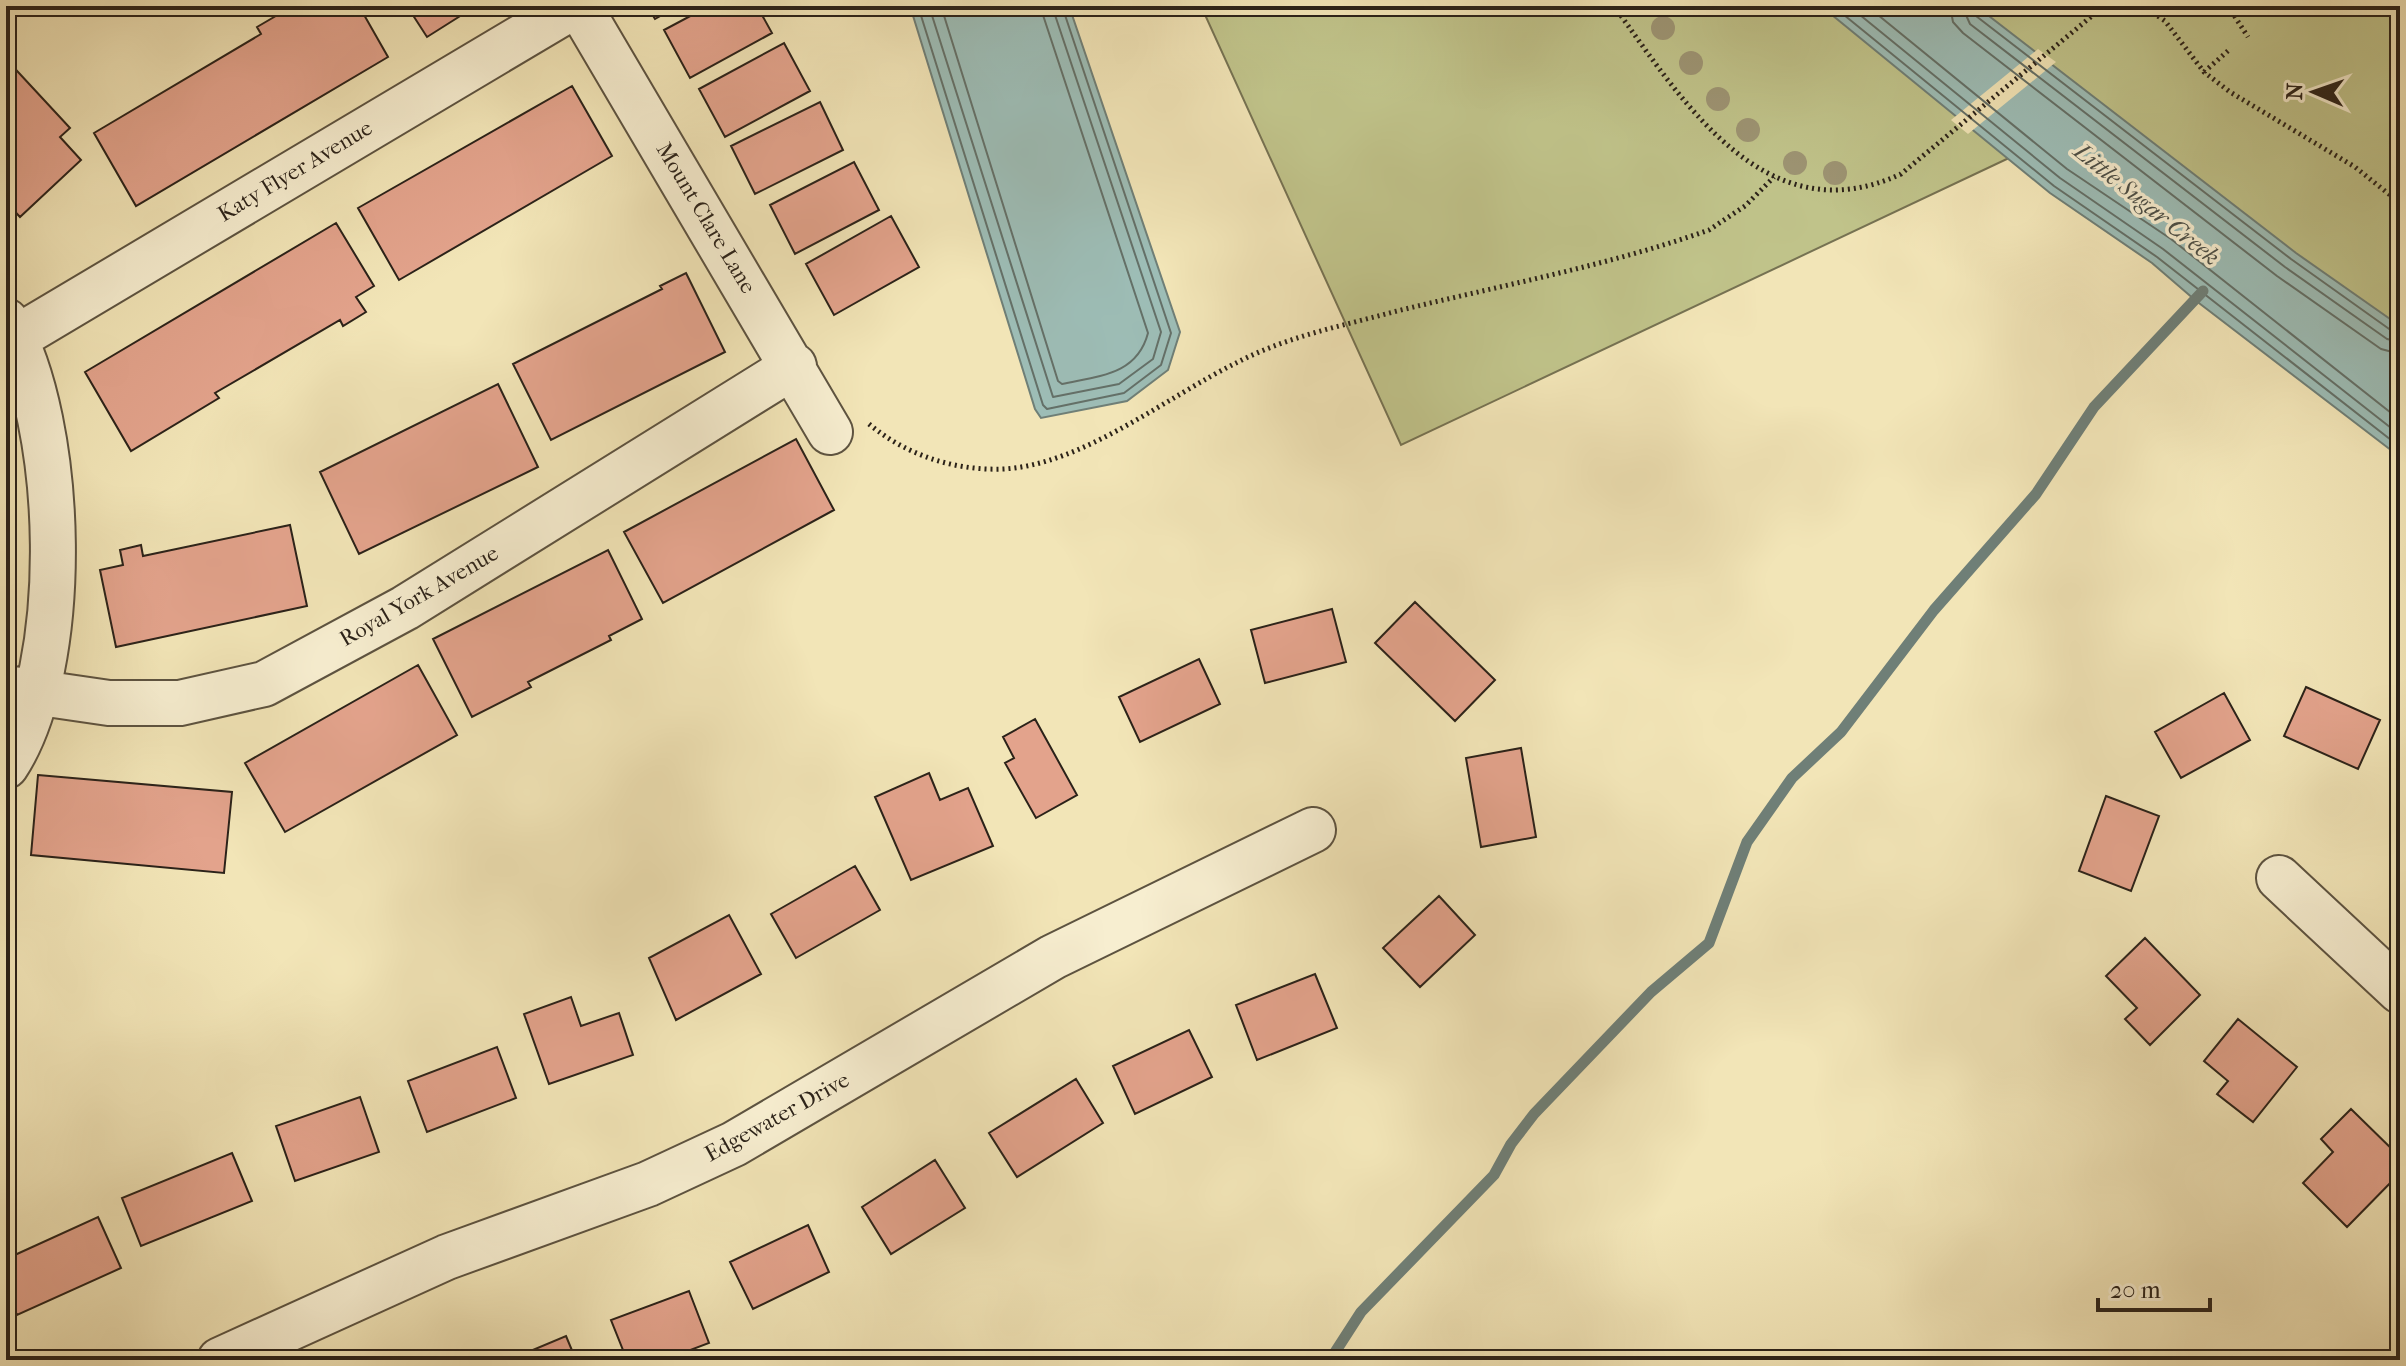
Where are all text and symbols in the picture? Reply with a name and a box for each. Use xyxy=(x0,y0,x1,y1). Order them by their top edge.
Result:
north arrow xyxy=(2274,52,2354,132)
text: N xyxy=(2282,82,2308,100)
street label: Katy Flyer Avenue xyxy=(213,115,377,227)
water label: Little Sugar Creek xyxy=(2067,136,2225,271)
street label: Mount Clare Lane xyxy=(651,138,761,298)
street label: Royal York Avenue xyxy=(335,540,503,652)
street label: Edgewater Drive xyxy=(700,1067,854,1167)
scale bar xyxy=(2098,1262,2210,1312)
text: 20 m xyxy=(2110,1276,2161,1304)

